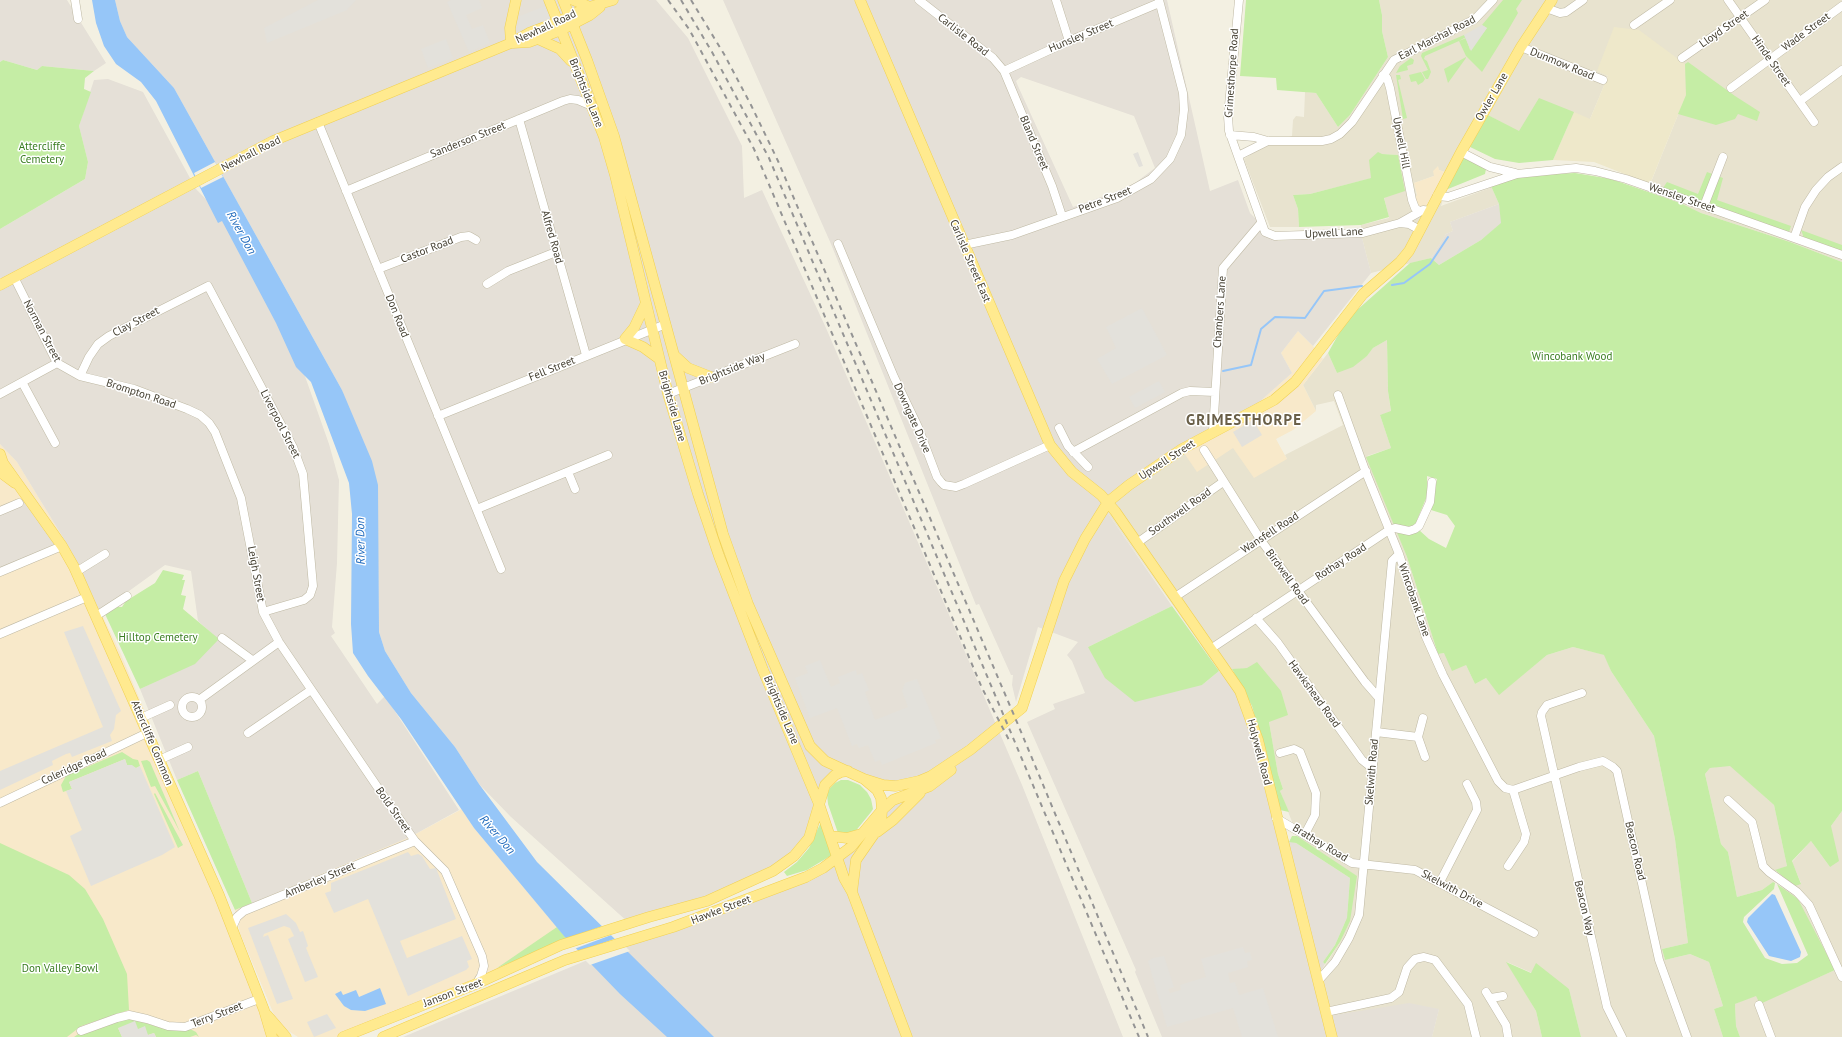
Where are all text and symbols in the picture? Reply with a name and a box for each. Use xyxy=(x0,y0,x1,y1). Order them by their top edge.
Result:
street label: Newhall Road xyxy=(514,7,578,47)
street label: Lloyd Street xyxy=(1697,7,1751,51)
street label: Wade Street xyxy=(1779,10,1833,54)
street label: Carlisle Road xyxy=(935,11,991,59)
street label: Earl Marshal Road xyxy=(1396,13,1478,63)
street label: Hunsley Street xyxy=(1047,17,1115,55)
street label: Grimesthorpe Road xyxy=(1222,28,1242,118)
street label: Hinde Street xyxy=(1749,33,1793,89)
street label: Dunmow Road xyxy=(1528,45,1596,83)
street label: Brightside Lane xyxy=(566,57,606,129)
street label: Owler Lane xyxy=(1473,70,1511,124)
street label: Bland Street xyxy=(1017,114,1051,172)
street label: Upwell Hill xyxy=(1389,116,1413,170)
street label: Sanderson Street xyxy=(428,119,508,161)
street label: Newhall Road xyxy=(219,133,283,175)
park label: Attercliffe Cemetery xyxy=(19,140,65,166)
street label: Wensley Street xyxy=(1647,180,1717,216)
street label: Petre Street xyxy=(1077,184,1133,216)
water label: River Don xyxy=(223,209,259,257)
street label: Alfred Road xyxy=(538,209,566,265)
street label: Carlisle Street East xyxy=(947,218,993,304)
street label: Upwell Lane xyxy=(1304,225,1364,241)
street label: Castor Road xyxy=(399,234,455,266)
street label: Chambers Lane xyxy=(1211,276,1229,348)
street label: Don Road xyxy=(382,293,412,339)
street label: Norman Street xyxy=(20,298,64,364)
street label: Clay Street xyxy=(110,304,162,340)
street label: Brightside Way xyxy=(697,350,767,388)
park label: Wincobank Wood xyxy=(1532,350,1612,364)
street label: Fell Street xyxy=(527,354,577,384)
street label: Brightside Lane xyxy=(656,369,688,443)
street label: Brompton Road xyxy=(104,376,178,412)
street label: Downgate Drive xyxy=(891,381,933,455)
street label: Liverpool Street xyxy=(257,388,303,460)
district label: GRIMESTHORPE xyxy=(1186,412,1302,430)
street label: Upwell Street xyxy=(1137,437,1197,483)
street label: Southwell Road xyxy=(1146,485,1214,539)
street label: Wansfell Road xyxy=(1239,509,1301,557)
water label: River Don xyxy=(353,517,369,565)
street label: Rothay Road xyxy=(1313,541,1369,583)
street label: Leigh Street xyxy=(245,545,267,603)
street label: Birdwell Road xyxy=(1262,547,1312,607)
street label: Wincobank Lane xyxy=(1395,562,1433,638)
park label: Hilltop Cemetery xyxy=(118,631,198,645)
street label: Hawkshead Road xyxy=(1285,658,1343,730)
street label: Brightside Lane xyxy=(761,674,801,746)
street label: Attercliffe Common xyxy=(128,699,176,787)
street label: Holywell Road xyxy=(1244,718,1274,786)
street label: Skelwith Road xyxy=(1363,738,1381,806)
street label: Coleridge Road xyxy=(39,746,109,788)
street label: Bold Street xyxy=(373,785,413,835)
water label: River Don xyxy=(476,812,518,858)
street label: Beacon Road xyxy=(1622,820,1648,882)
street label: Brathay Road xyxy=(1290,821,1350,865)
street label: Amberley Street xyxy=(283,859,357,901)
street label: Skelwith Drive xyxy=(1419,867,1485,911)
street label: Beacon Way xyxy=(1571,879,1597,937)
street label: Hawke Street xyxy=(689,893,753,927)
park label: Don Valley Bowl xyxy=(22,962,98,976)
street label: Janson Street xyxy=(422,976,484,1010)
street label: Terry Street xyxy=(189,999,245,1031)

